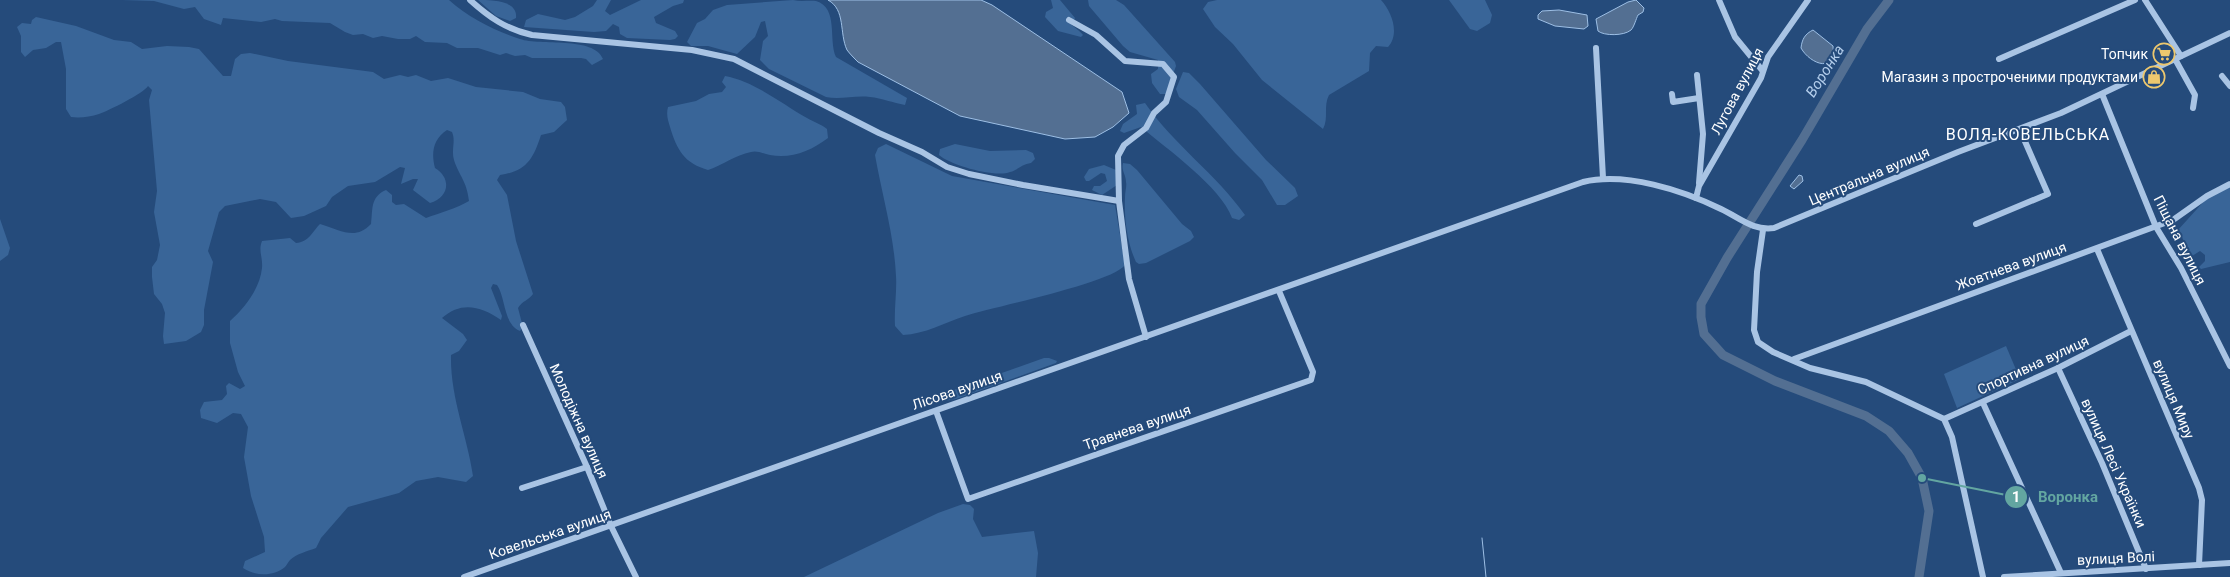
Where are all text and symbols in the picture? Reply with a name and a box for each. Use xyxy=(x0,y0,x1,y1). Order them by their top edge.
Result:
water label: Воронка xyxy=(1802,42,1848,100)
supermarket icon: Топчик xyxy=(2152,42,2176,66)
street label: Лугова вулиця xyxy=(1707,45,1767,137)
place label: Топчик xyxy=(2101,46,2148,62)
shop icon: Магазин з простроченими продуктами xyxy=(2142,65,2166,89)
place label: Магазин з простроченими продуктами xyxy=(1882,69,2138,85)
district label: ВОЛЯ-КОВЕЛЬСЬКА xyxy=(1946,125,2110,144)
street label: Центральна вулиця xyxy=(1806,143,1932,209)
street label: Піщана вулиця xyxy=(2151,193,2209,287)
street label: Жовтнева вулиця xyxy=(1954,239,2068,293)
street label: Спортивна вулиця xyxy=(1975,332,2091,398)
street label: вулиця Миру xyxy=(2150,357,2198,441)
street label: Молодіжна вулиця xyxy=(546,361,612,481)
street label: Лісова вулиця xyxy=(910,367,1004,413)
street label: вулиця Лесі Українки xyxy=(2078,396,2150,530)
street label: Травнева вулиця xyxy=(1081,401,1193,453)
callout: Воронка xyxy=(2003,482,2108,512)
text: 1 xyxy=(2012,488,2020,506)
text: Воронка xyxy=(2038,488,2098,506)
street label: Ковельська вулиця xyxy=(487,506,613,562)
street label: вулиця Волі xyxy=(2077,548,2155,568)

